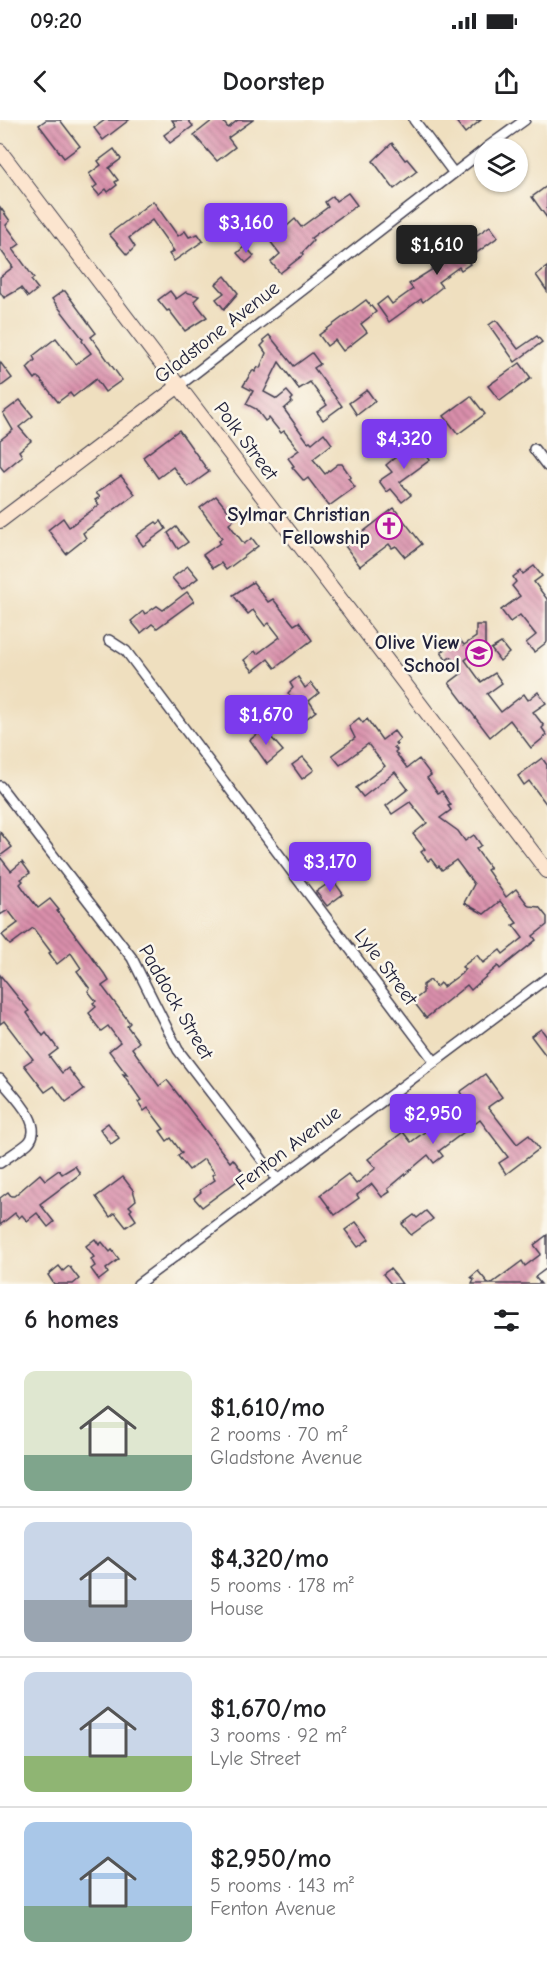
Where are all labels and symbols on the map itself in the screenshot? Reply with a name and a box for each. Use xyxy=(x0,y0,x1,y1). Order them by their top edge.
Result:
pin: $3,160 xyxy=(197,203,295,254)
pin: $1,610 xyxy=(388,225,486,276)
street label: Gladstone Avenue xyxy=(150,276,284,388)
street label: Polk Street xyxy=(209,397,284,486)
pin: $4,320 xyxy=(355,419,453,470)
place label: Sylmar Christian Fellowship xyxy=(228,503,370,549)
church icon: Sylmar Christian Fellowship xyxy=(374,511,404,541)
place label: Olive View School xyxy=(375,631,460,677)
school or university icon: Olive View School xyxy=(464,638,494,668)
pin: $1,670 xyxy=(217,695,315,746)
pin: $3,170 xyxy=(281,842,379,893)
street label: Lyle Street xyxy=(350,924,423,1011)
street label: Paddock Street xyxy=(134,941,219,1065)
pin: $2,950 xyxy=(384,1094,482,1145)
street label: Fenton Avenue xyxy=(231,1101,345,1195)

